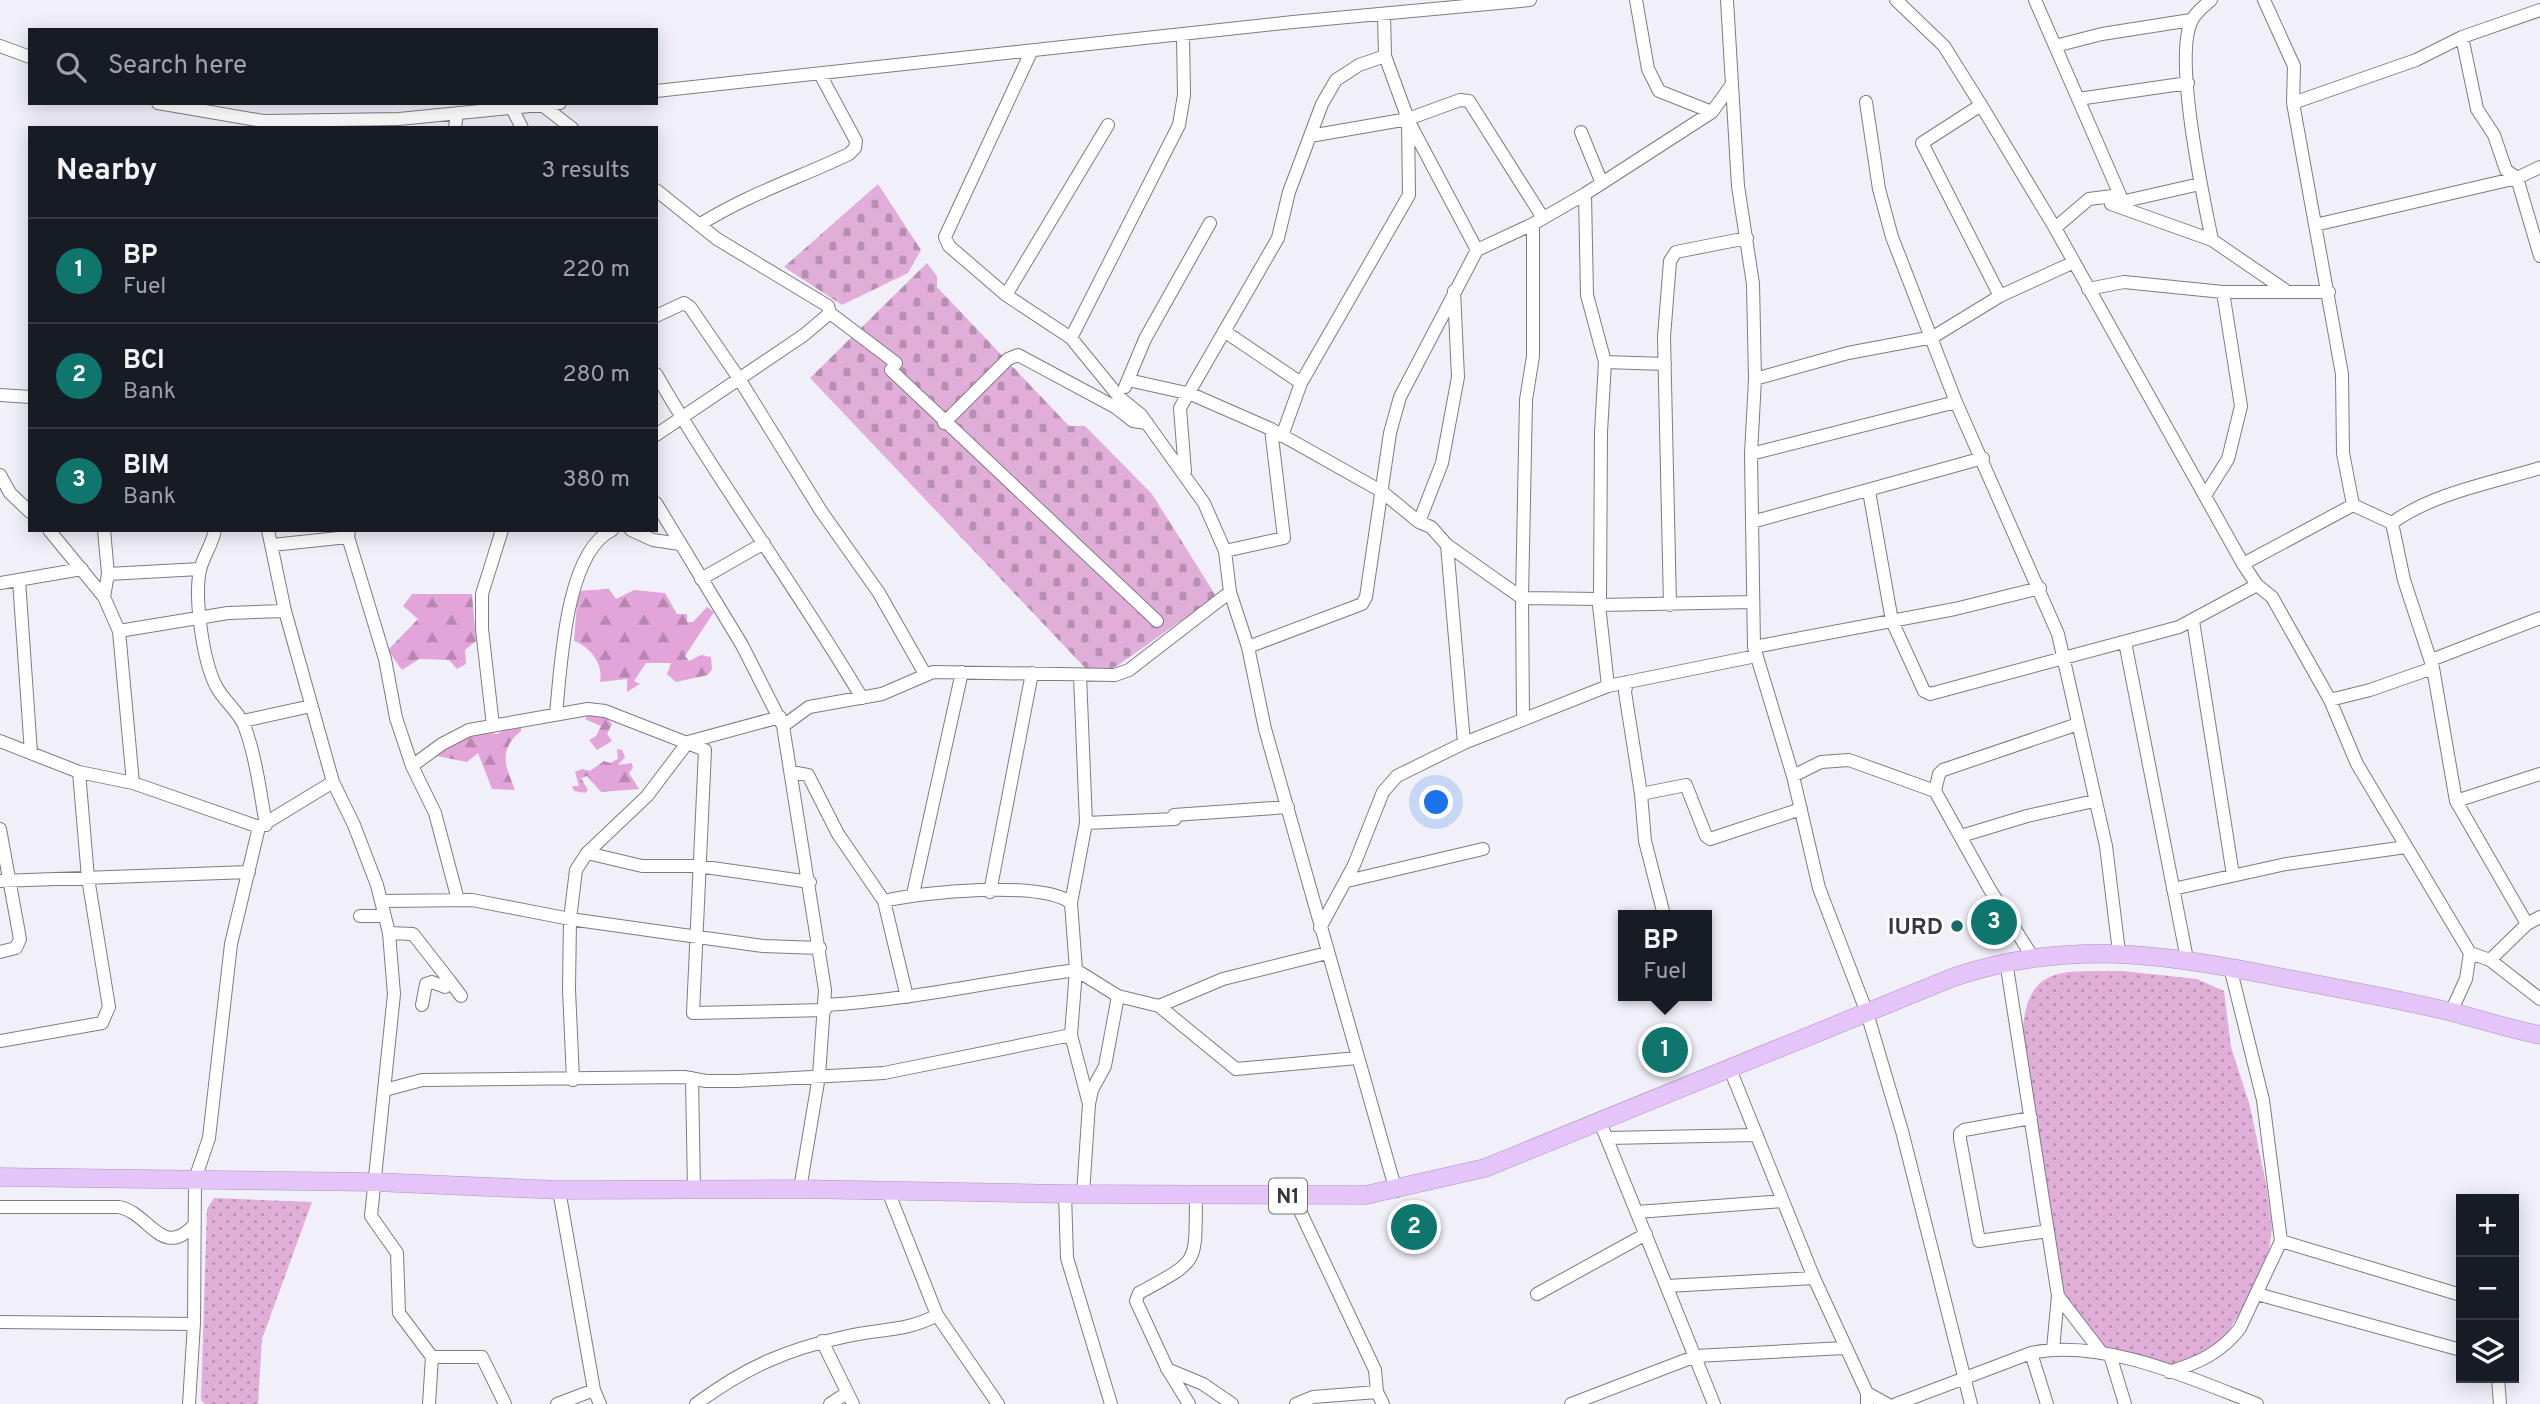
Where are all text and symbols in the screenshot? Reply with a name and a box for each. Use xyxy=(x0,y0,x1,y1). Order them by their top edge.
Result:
search box xyxy=(28,28,658,105)
icon: search xyxy=(52,48,90,86)
text: Search here xyxy=(108,50,247,83)
text: Nearby xyxy=(56,153,157,190)
text: 3 results xyxy=(541,157,630,186)
text: BP xyxy=(123,240,157,273)
text: 1 xyxy=(74,256,84,285)
text: 220 m xyxy=(562,256,630,285)
text: Fuel xyxy=(123,273,166,302)
text: BCI xyxy=(123,345,165,378)
text: 2 xyxy=(72,361,86,390)
text: 280 m xyxy=(562,361,630,390)
text: Bank xyxy=(123,378,176,407)
text: BIM xyxy=(123,450,170,483)
text: 3 xyxy=(72,466,86,495)
text: 380 m xyxy=(563,466,630,495)
text: Bank xyxy=(123,483,176,512)
your location xyxy=(1419,785,1453,819)
pin: 3 xyxy=(1971,896,2017,948)
popup xyxy=(1618,910,1712,1001)
place label: IURD xyxy=(1888,914,1943,943)
marker: IURD xyxy=(1949,918,1965,934)
text: BP xyxy=(1643,925,1678,958)
text: Fuel xyxy=(1643,958,1687,987)
pin: 1 xyxy=(1642,1024,1688,1076)
road number: N1 xyxy=(1269,1178,1307,1214)
map controls xyxy=(2456,1194,2519,1383)
button: + xyxy=(2456,1194,2519,1257)
pin: 2 xyxy=(1391,1201,1437,1253)
button: − xyxy=(2456,1257,2519,1320)
button: layers xyxy=(2456,1320,2519,1383)

